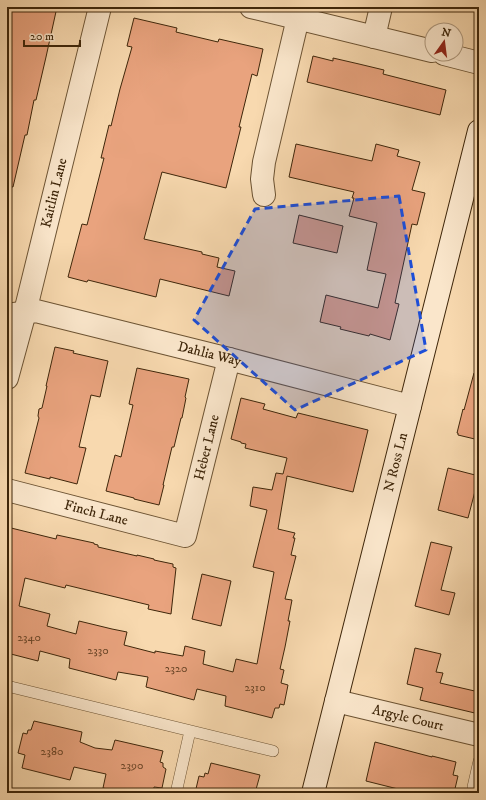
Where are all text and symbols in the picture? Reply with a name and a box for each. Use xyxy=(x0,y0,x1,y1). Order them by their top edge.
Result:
scale bar xyxy=(24,22,80,48)
north arrow xyxy=(424,22,464,62)
text: N xyxy=(440,25,452,41)
text: 20 m xyxy=(30,29,54,44)
street label: Kaitlin Lane xyxy=(37,156,72,230)
street label: Dahlia Way xyxy=(176,338,244,371)
street label: Heber Lane xyxy=(190,413,224,482)
street label: N Ross Ln xyxy=(380,430,412,494)
street label: Finch Lane xyxy=(62,496,130,530)
house number: 2340 xyxy=(17,630,41,645)
house number: 2330 xyxy=(87,643,109,658)
house number: 2320 xyxy=(165,661,187,676)
house number: 2310 xyxy=(244,680,266,695)
street label: Argyle Court xyxy=(370,701,446,735)
house number: 2380 xyxy=(41,744,63,759)
house number: 2390 xyxy=(121,758,143,773)

